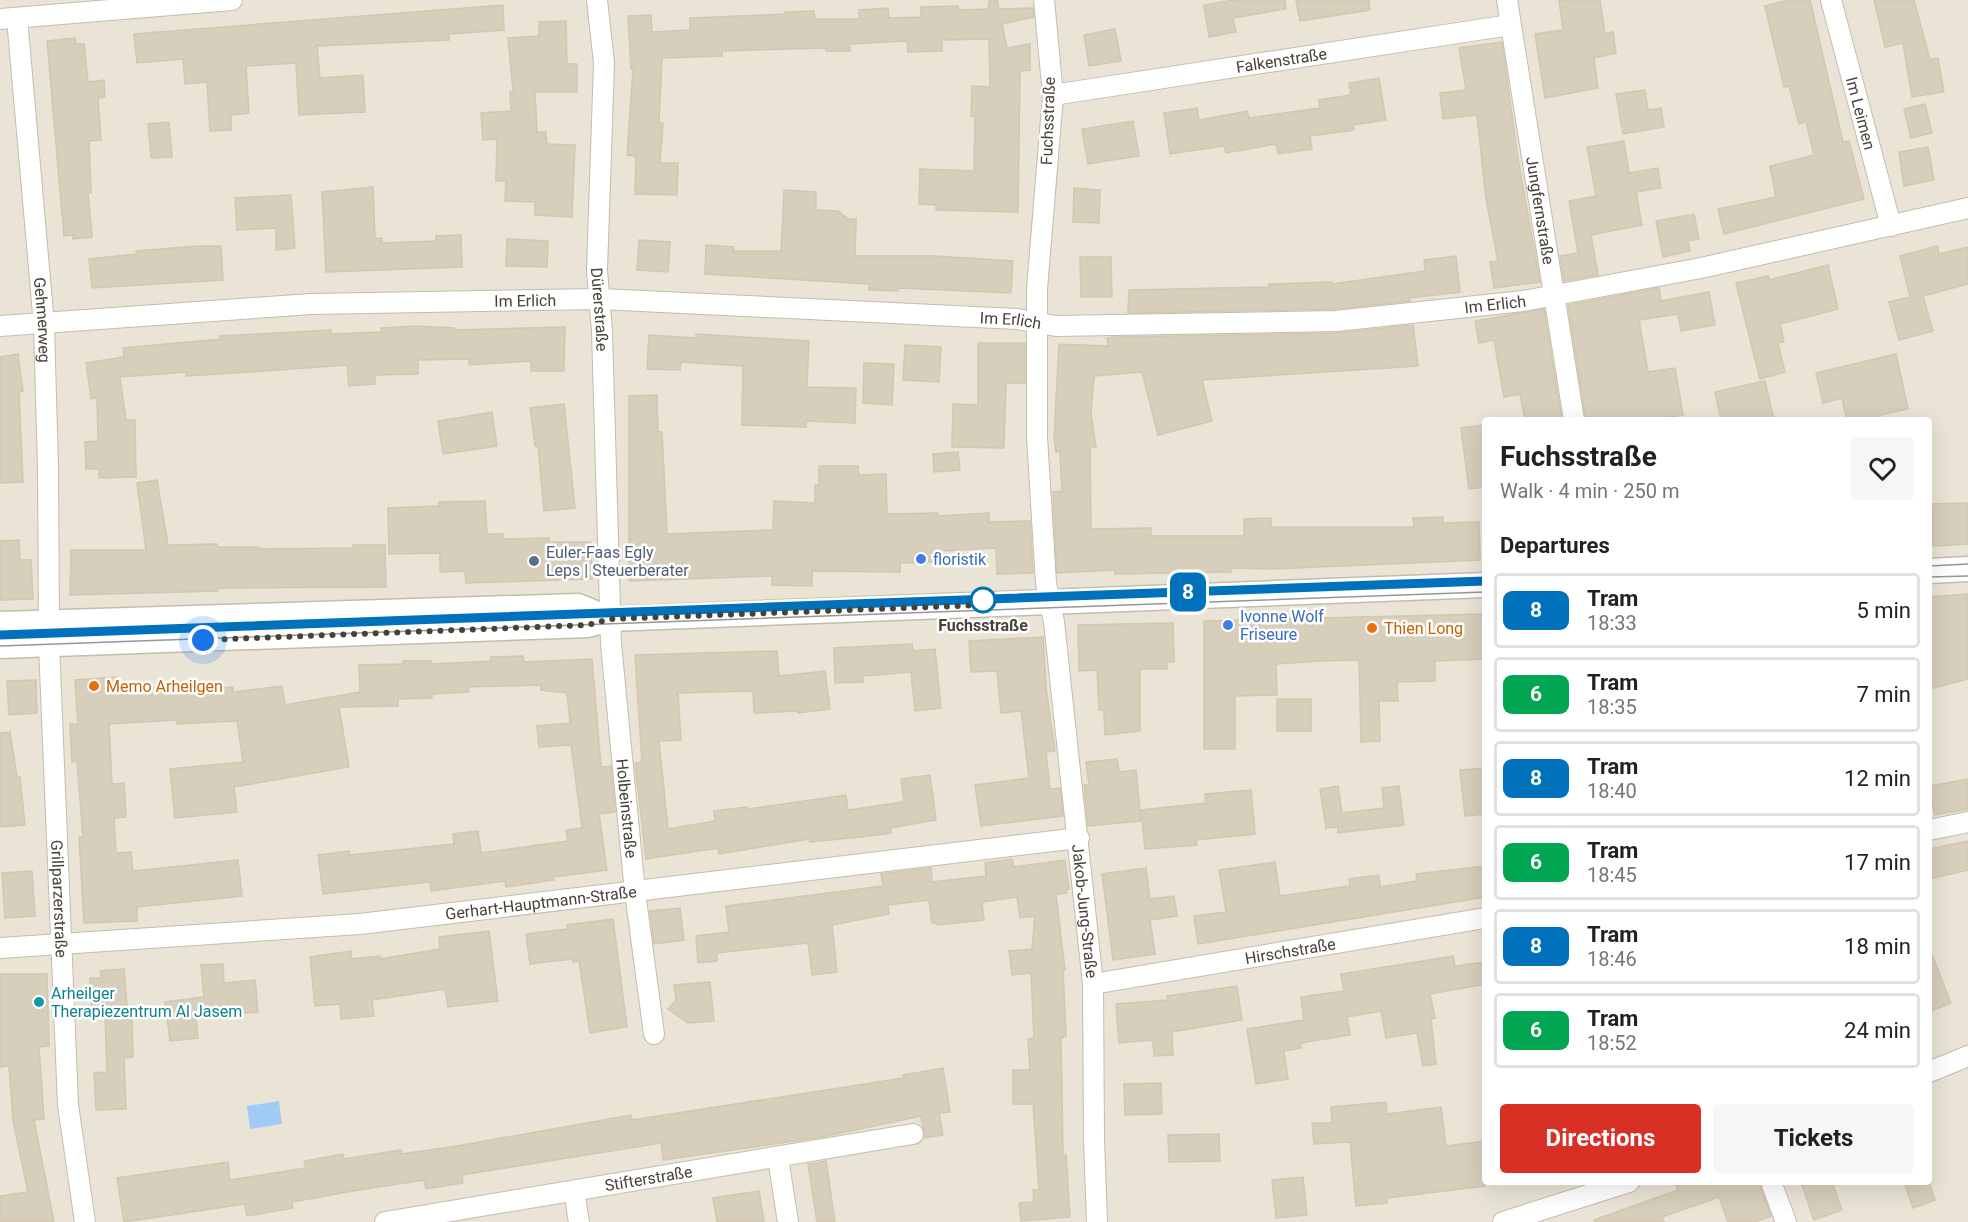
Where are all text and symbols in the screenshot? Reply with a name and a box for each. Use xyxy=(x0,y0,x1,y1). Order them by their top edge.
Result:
street label: Falkenstraße xyxy=(1235,44,1328,76)
street label: Im Leimen xyxy=(1842,75,1880,152)
street label: Fuchsstraße xyxy=(1037,77,1059,165)
street label: Jungfernstraße xyxy=(1523,155,1559,266)
street label: Dürerstraße xyxy=(587,267,612,351)
street label: Gehmerweg xyxy=(30,276,55,363)
street label: Im Erlich xyxy=(494,290,556,310)
street label: Im Erlich xyxy=(1463,291,1527,317)
street label: Im Erlich xyxy=(979,308,1043,333)
button: heart xyxy=(1851,437,1914,500)
text: Fuchsstraße xyxy=(1500,440,1657,473)
text: Walk · 4 min · 250 m xyxy=(1500,479,1679,503)
text: Departures xyxy=(1500,533,1610,558)
place label: Euler-Faas Egly Leps | Steuerberater xyxy=(546,543,689,580)
place label: floristik xyxy=(933,550,987,569)
marker: floristik xyxy=(914,552,928,566)
marker: Euler-Faas Egly Leps | Steuerberater xyxy=(527,554,541,568)
line badge: 8 xyxy=(1168,572,1208,612)
text: 8 xyxy=(1182,580,1194,604)
text: Tram xyxy=(1587,586,1638,611)
marker: Fuchsstraße xyxy=(970,587,996,613)
text: 8 xyxy=(1530,598,1542,622)
text: 5 min xyxy=(1856,598,1911,623)
place label: Ivonne Wolf Friseure xyxy=(1240,607,1324,644)
text: 18:33 xyxy=(1587,611,1637,635)
place label: Fuchsstraße xyxy=(938,616,1028,635)
marker: Ivonne Wolf Friseure xyxy=(1221,618,1235,632)
place label: Thien Long xyxy=(1384,619,1463,638)
marker: Thien Long xyxy=(1365,621,1379,635)
your location xyxy=(188,625,218,655)
text: Tram xyxy=(1587,670,1638,695)
place label: Memo Arheilgen xyxy=(106,677,223,696)
marker: Memo Arheilgen xyxy=(87,679,101,693)
text: 6 xyxy=(1530,682,1542,706)
text: 7 min xyxy=(1856,682,1911,707)
text: 18:35 xyxy=(1587,695,1637,719)
text: Tram xyxy=(1587,754,1638,779)
street label: Holbeinstraße xyxy=(613,758,641,859)
text: 8 xyxy=(1530,766,1542,790)
text: 12 min xyxy=(1844,766,1911,791)
text: 18:40 xyxy=(1587,779,1637,803)
text: Tram xyxy=(1587,838,1638,863)
street label: Grillparzerstraße xyxy=(48,839,71,958)
street label: Jakob-Jung-Straße xyxy=(1068,843,1102,979)
text: 6 xyxy=(1530,850,1542,874)
text: 17 min xyxy=(1844,850,1911,875)
text: 18:45 xyxy=(1587,863,1637,887)
street label: Gerhart-Hauptmann-Straße xyxy=(444,882,638,923)
text: Tram xyxy=(1587,922,1638,947)
street label: Hirschstraße xyxy=(1244,934,1337,968)
text: 8 xyxy=(1530,934,1542,958)
text: 18 min xyxy=(1844,934,1911,959)
text: 18:46 xyxy=(1587,947,1637,971)
place label: Arheilger Therapiezentrum Al Jasem xyxy=(51,984,242,1021)
marker: Arheilger Therapiezentrum Al Jasem xyxy=(32,995,46,1009)
text: Tram xyxy=(1587,1006,1638,1031)
text: 6 xyxy=(1530,1018,1542,1042)
text: 24 min xyxy=(1844,1018,1911,1043)
text: 18:52 xyxy=(1587,1031,1637,1055)
button: Directions xyxy=(1500,1104,1701,1173)
button: Tickets xyxy=(1713,1104,1914,1173)
street label: Stifterstraße xyxy=(603,1161,694,1195)

